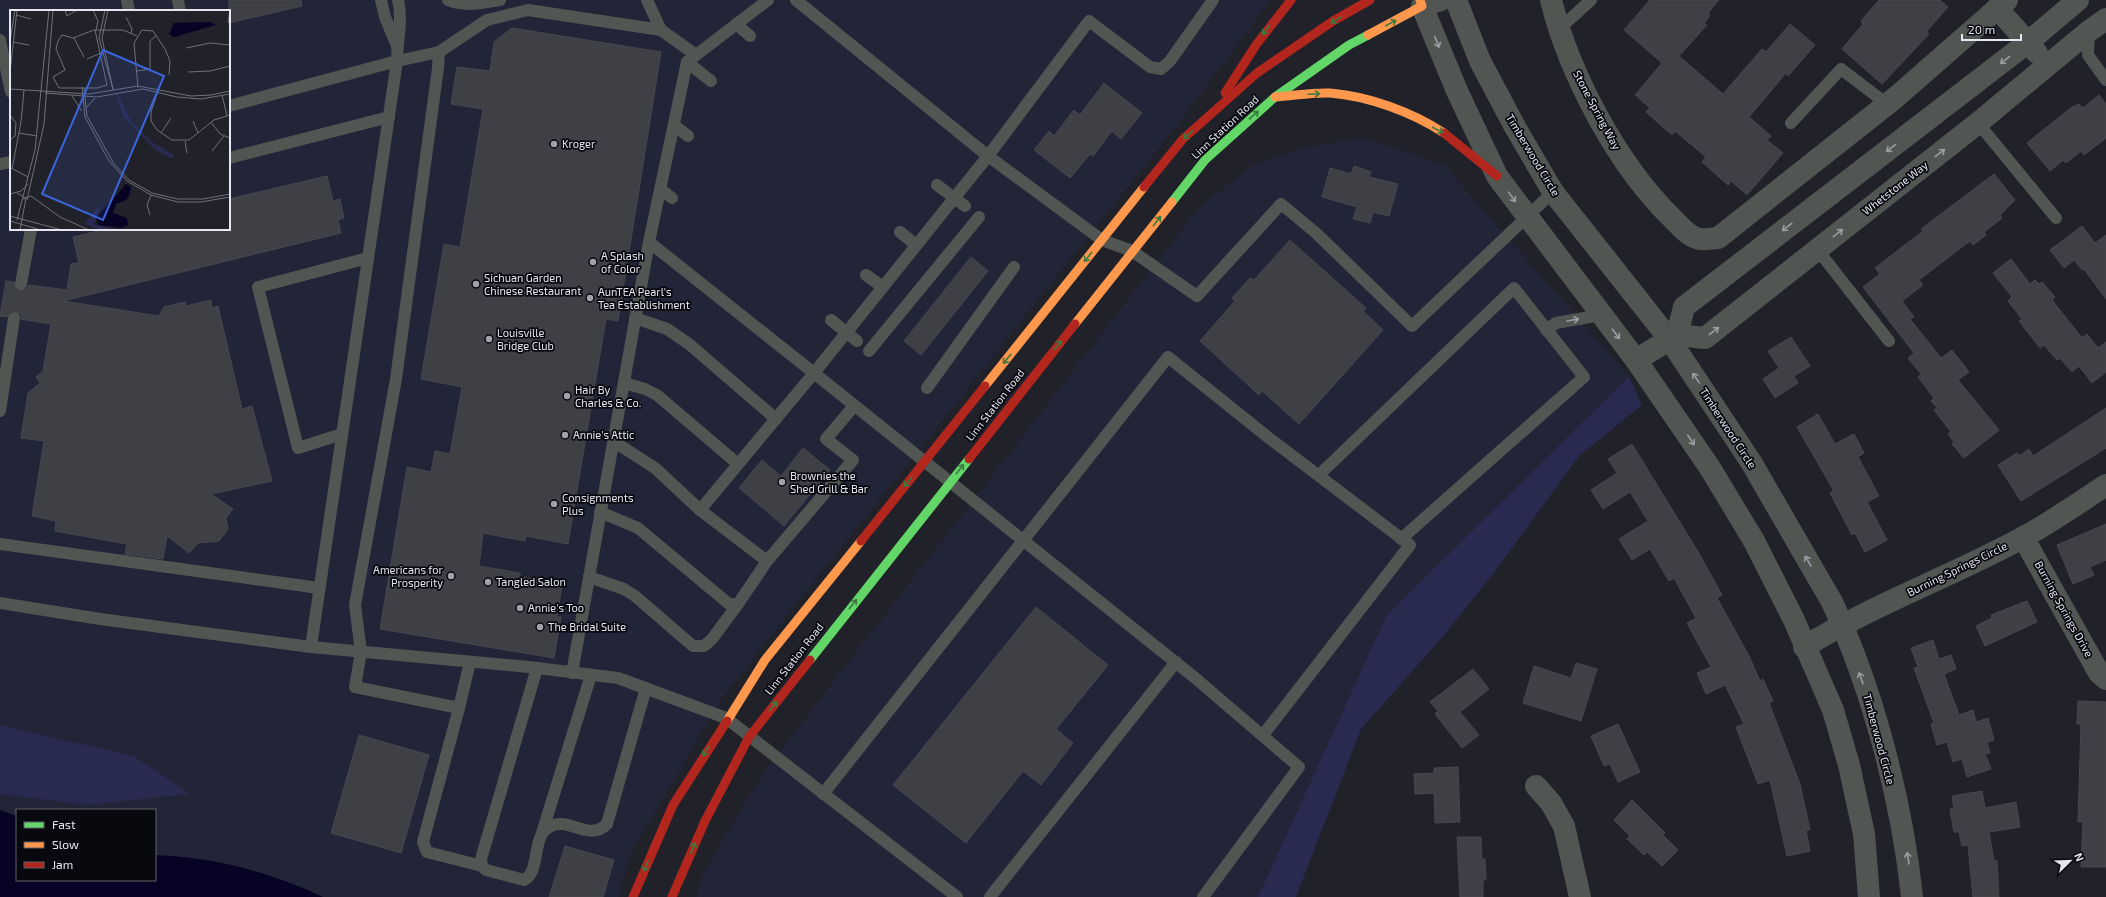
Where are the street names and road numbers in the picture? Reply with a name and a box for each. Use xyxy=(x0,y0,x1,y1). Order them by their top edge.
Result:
street label: Stone Spring Way xyxy=(1571,68,1624,152)
street label: Linn Station Road xyxy=(1188,92,1261,161)
street label: Timberwood Circle xyxy=(1504,111,1563,198)
street label: Whetstone Way xyxy=(1859,158,1930,217)
street label: Linn Station Road xyxy=(963,366,1027,443)
street label: Timberwood Circle xyxy=(1698,385,1759,471)
street label: Burning Springs Circle xyxy=(1905,539,2009,598)
street label: Burning Springs Drive xyxy=(2033,558,2096,659)
street label: Linn Station Road xyxy=(762,620,826,697)
street label: Timberwood Circle xyxy=(1861,692,1898,786)

